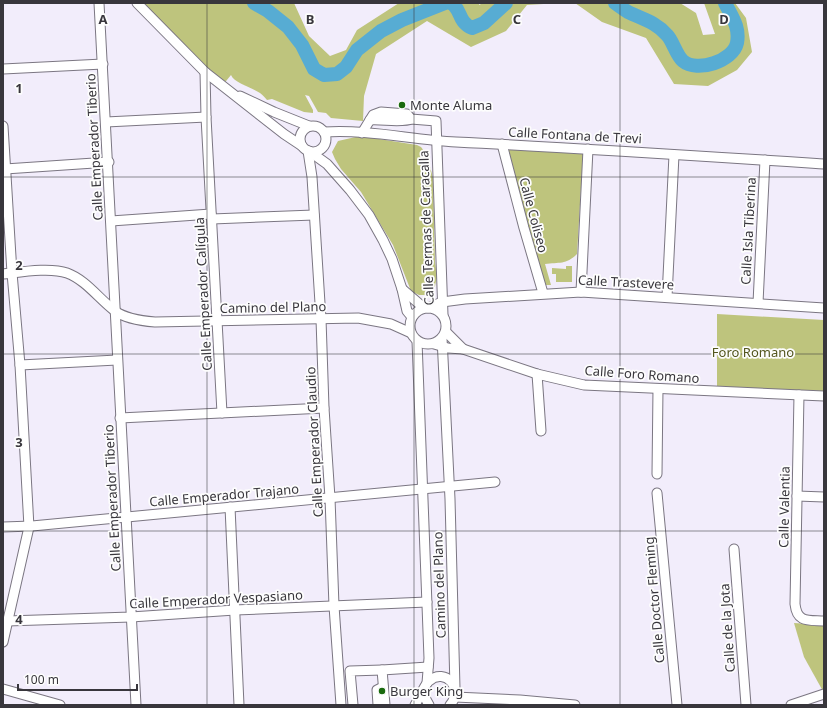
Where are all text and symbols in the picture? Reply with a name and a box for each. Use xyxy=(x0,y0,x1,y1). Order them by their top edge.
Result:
text: A xyxy=(99,10,108,28)
text: B xyxy=(306,10,314,28)
text: C xyxy=(513,10,521,28)
text: D xyxy=(719,10,729,28)
street label: Calle Emperador Tiberio xyxy=(81,73,107,221)
text: 1 xyxy=(15,79,23,97)
place label: Monte Aluma xyxy=(410,96,492,114)
marker: Monte Aluma xyxy=(397,100,407,110)
street label: Calle Fontana de Trevi xyxy=(508,123,642,147)
street label: Calle Termas de Caracalla xyxy=(414,150,438,306)
street label: Calle Coliseo xyxy=(515,175,553,255)
street label: Calle Isla Tiberina xyxy=(736,177,760,285)
street label: Calle Emperador Calígula xyxy=(190,217,216,371)
text: 2 xyxy=(15,256,23,274)
street label: Calle Trastevere xyxy=(577,270,675,294)
street label: Camino del Plano xyxy=(219,297,327,317)
park label: Foro Romano xyxy=(712,343,794,361)
street label: Calle Foro Romano xyxy=(584,361,700,387)
street label: Calle Emperador Claudio xyxy=(301,366,327,518)
street label: Calle Emperador Tiberio xyxy=(99,424,125,572)
text: 3 xyxy=(15,433,23,451)
street label: Calle Valentia xyxy=(774,466,794,548)
street label: Calle Emperador Trajano xyxy=(148,479,300,511)
street label: Camino del Plano xyxy=(428,531,450,639)
street label: Calle Doctor Fleming xyxy=(640,536,668,664)
street label: Calle de la Jota xyxy=(715,583,739,673)
street label: Calle Emperador Vespasiano xyxy=(129,585,303,613)
text: 4 xyxy=(15,610,23,628)
scale bar xyxy=(18,666,137,692)
text: 100 m xyxy=(24,671,59,688)
place label: Burger King xyxy=(390,682,463,700)
marker: Burger King xyxy=(377,686,387,696)

